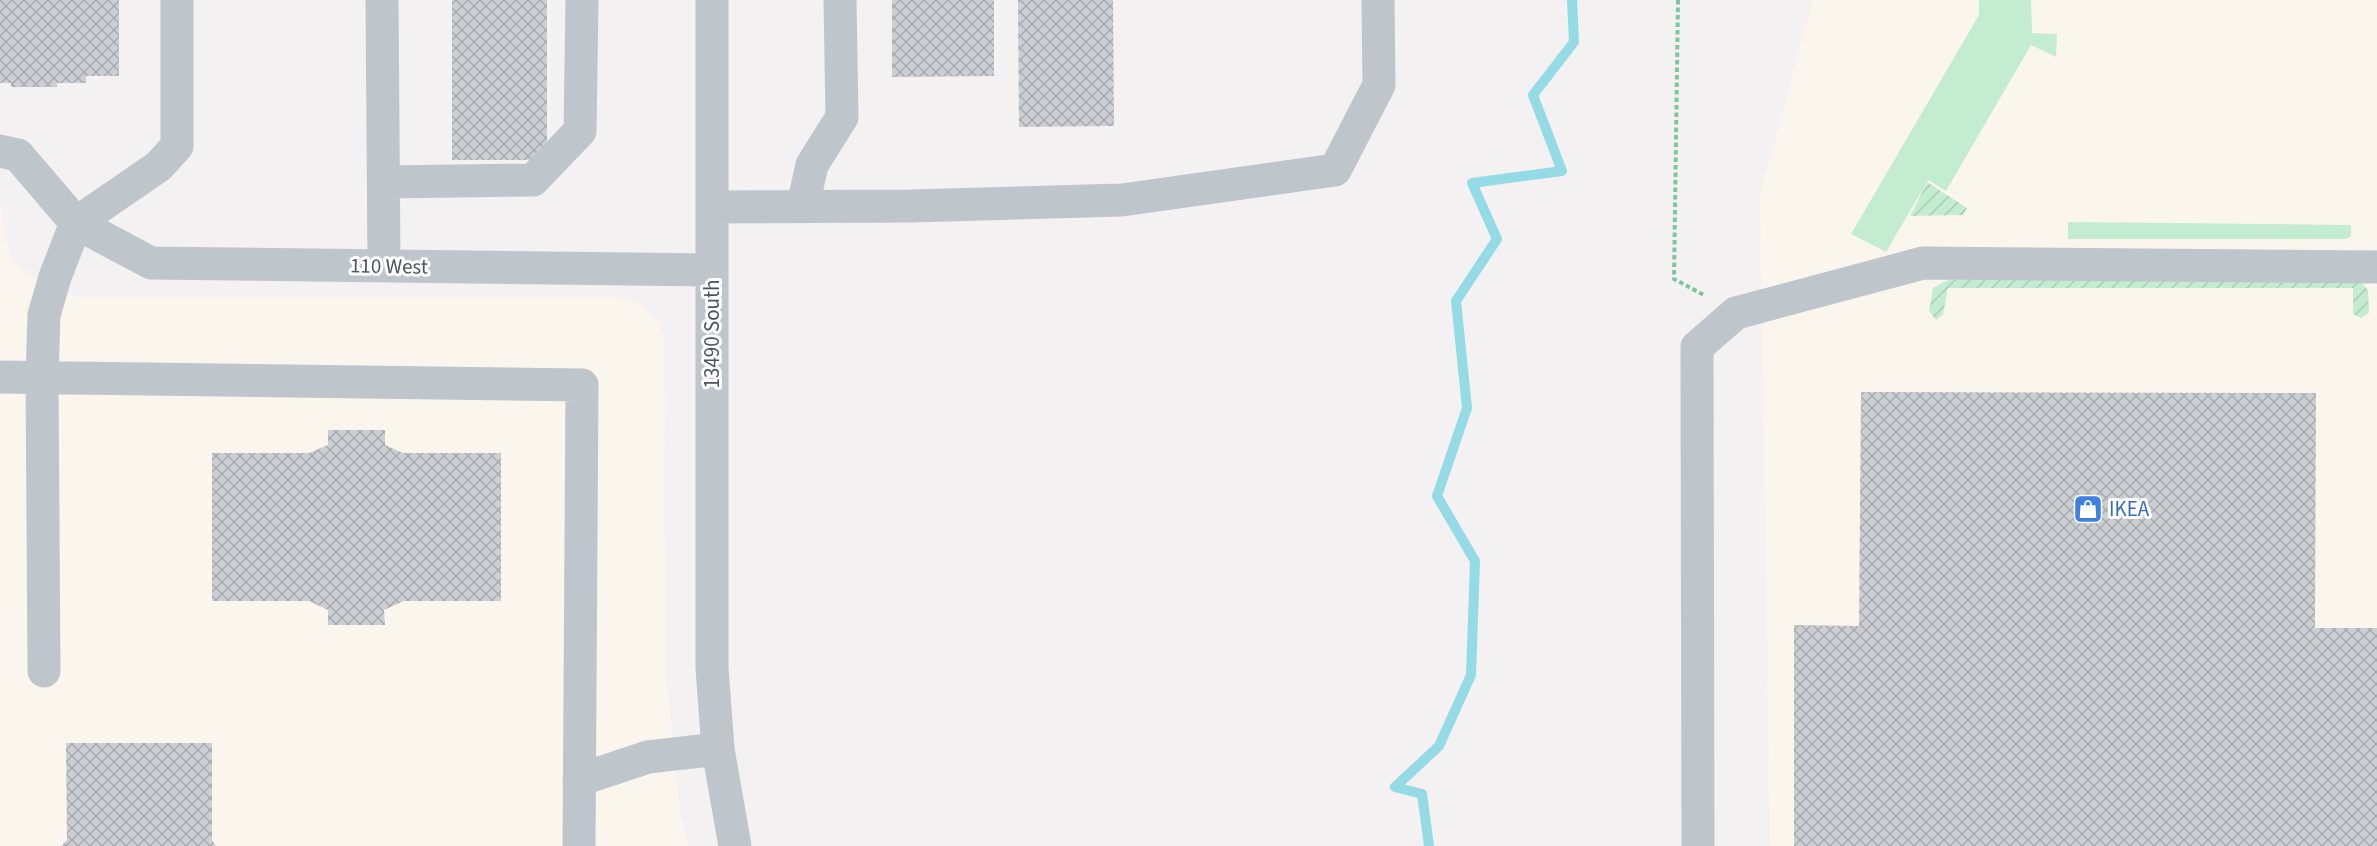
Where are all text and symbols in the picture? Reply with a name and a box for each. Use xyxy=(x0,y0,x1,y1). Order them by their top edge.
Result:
street label: 110 West xyxy=(350,250,428,282)
street label: 13490 South xyxy=(697,280,727,388)
shop icon: IKEA xyxy=(2072,493,2104,525)
place label: IKEA xyxy=(2109,494,2150,524)

